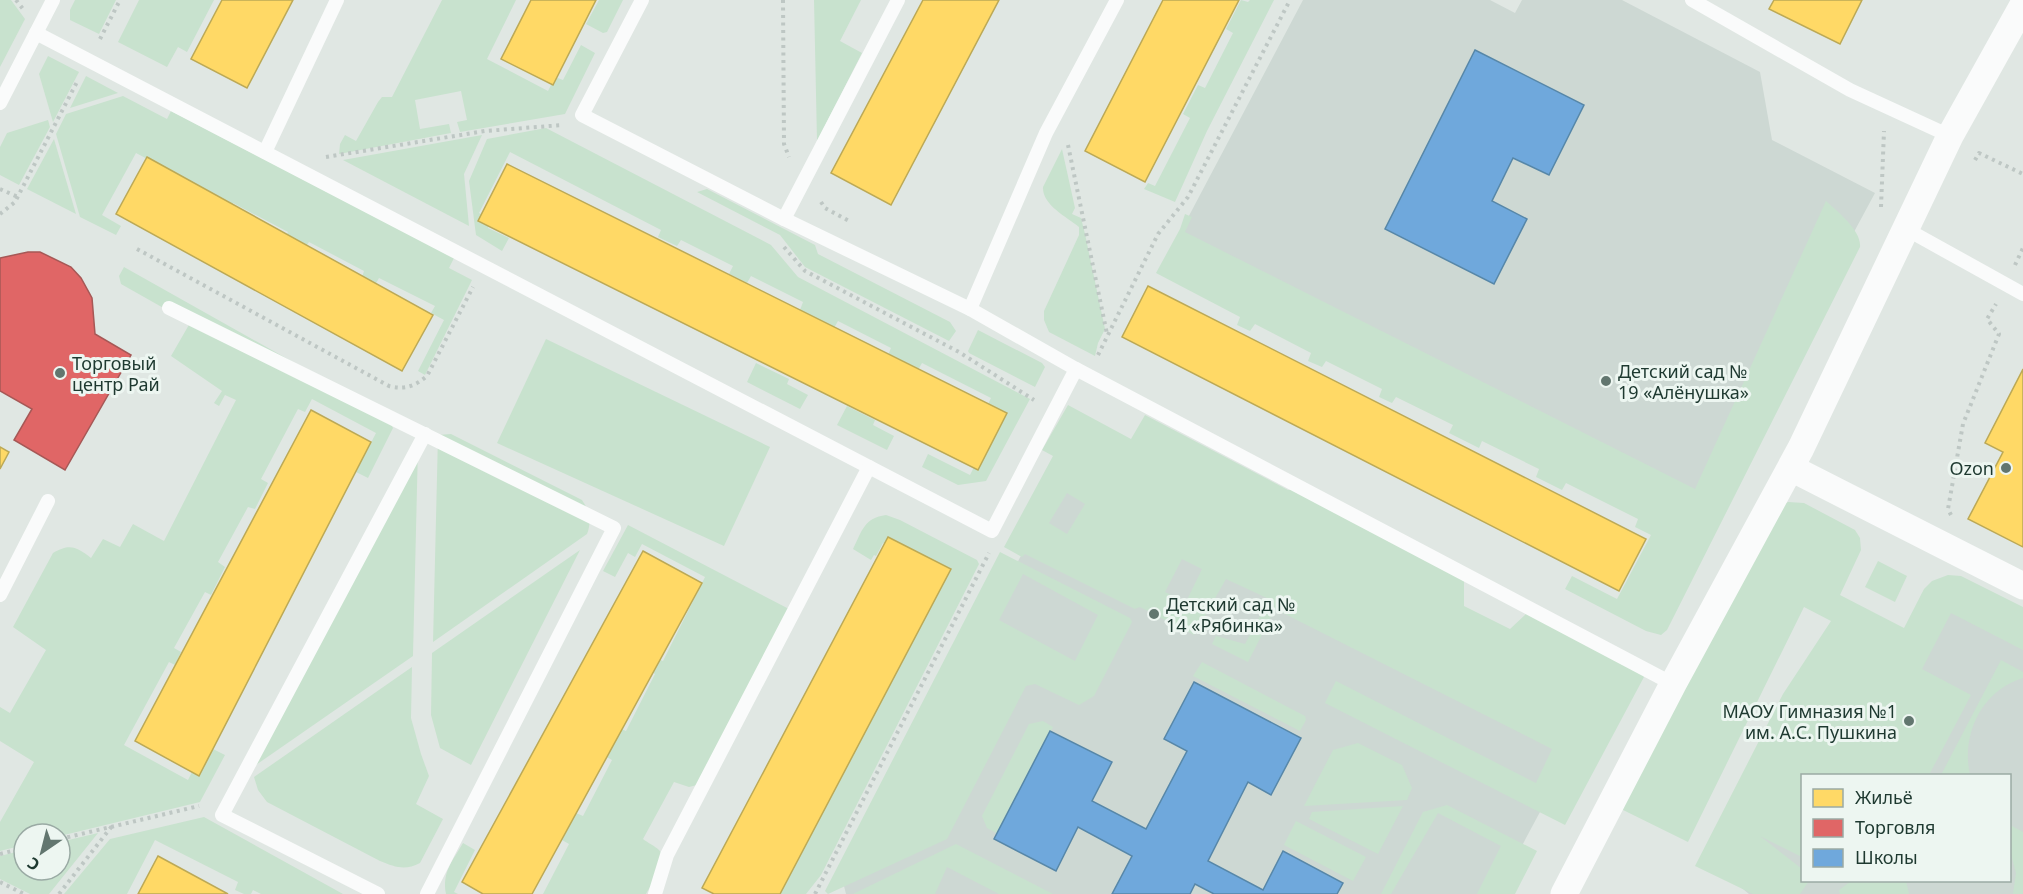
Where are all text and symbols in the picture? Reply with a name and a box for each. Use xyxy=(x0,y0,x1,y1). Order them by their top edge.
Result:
place label: Торговый центр Рай xyxy=(72,351,160,396)
place label: Детский сад № 19 «Алёнушка» xyxy=(1618,359,1749,404)
marker: Торговый центр Рай xyxy=(53,366,67,380)
marker: Детский сад № 19 «Алёнушка» xyxy=(1599,374,1613,388)
place label: Ozon xyxy=(1949,456,1994,480)
marker: Ozon xyxy=(1999,461,2013,475)
place label: Детский сад № 14 «Рябинка» xyxy=(1166,592,1295,637)
marker: Детский сад № 14 «Рябинка» xyxy=(1147,607,1161,621)
place label: МАОУ Гимназия №1 им. А.С. Пушкина xyxy=(1722,699,1897,744)
marker: МАОУ Гимназия №1 им. А.С. Пушкина xyxy=(1902,714,1916,728)
legend xyxy=(1801,774,2011,882)
text: Жильё xyxy=(1855,785,1913,809)
text: Торговля xyxy=(1855,815,1935,839)
north arrow xyxy=(12,822,72,882)
text: Школы xyxy=(1855,845,1918,869)
text: С xyxy=(23,852,44,876)

